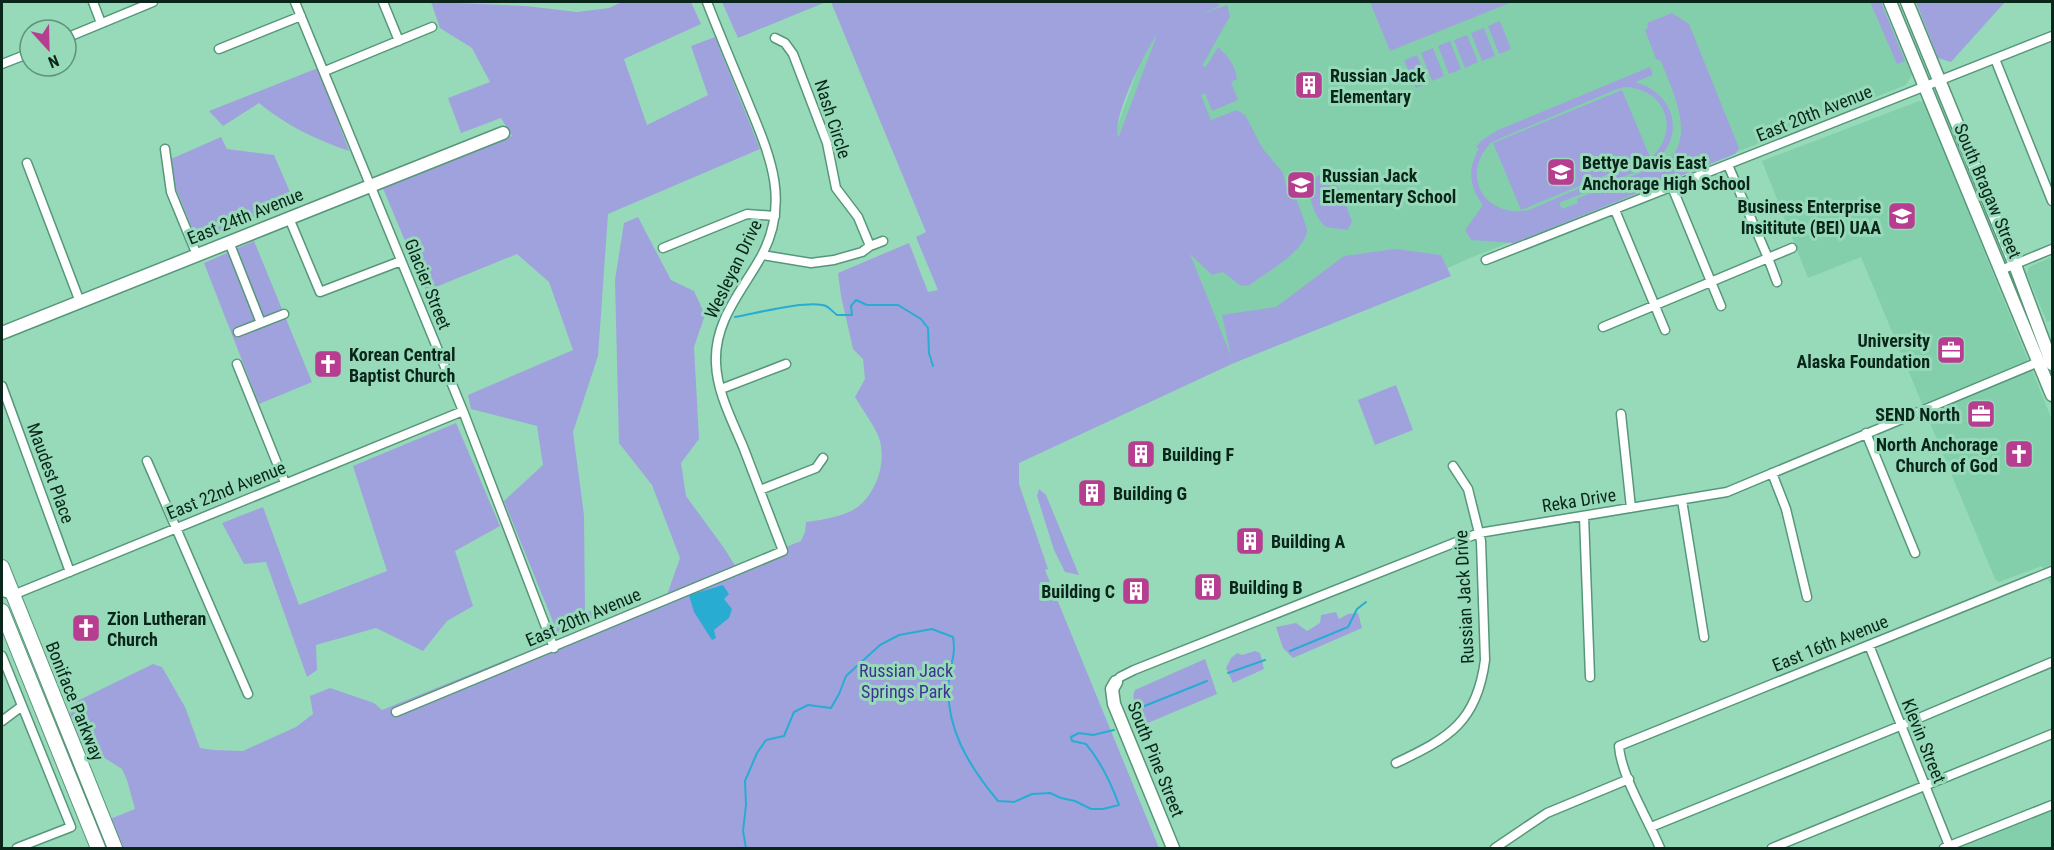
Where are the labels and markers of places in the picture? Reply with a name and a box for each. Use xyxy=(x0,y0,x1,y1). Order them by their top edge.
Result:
place label: Russian Jack Elementary xyxy=(1330,65,1426,107)
building icon: Russian Jack Elementary xyxy=(1293,69,1325,101)
place label: Bettye Davis East Anchorage High School xyxy=(1582,152,1750,194)
school or university icon: Bettye Davis East Anchorage High School xyxy=(1545,156,1577,188)
place label: Russian Jack Elementary School xyxy=(1322,165,1456,207)
school or university icon: Russian Jack Elementary School xyxy=(1285,169,1317,201)
place label: Business Enterprise Insititute (BEI) UAA xyxy=(1737,196,1881,239)
school or university icon: Business Enterprise Insititute (BEI) UAA xyxy=(1886,200,1918,232)
place label: University Alaska Foundation xyxy=(1797,330,1930,372)
office icon: University Alaska Foundation xyxy=(1935,334,1967,366)
place label: Korean Central Baptist Church xyxy=(349,344,456,386)
church icon: Korean Central Baptist Church xyxy=(312,348,344,380)
office icon: SEND North xyxy=(1965,398,1997,430)
place label: SEND North xyxy=(1875,404,1960,425)
place label: North Anchorage Church of God xyxy=(1876,434,1998,476)
building icon: Building F xyxy=(1125,438,1157,470)
church icon: North Anchorage Church of God xyxy=(2003,438,2035,470)
place label: Building F xyxy=(1162,444,1235,465)
building icon: Building G xyxy=(1076,477,1108,509)
place label: Building G xyxy=(1113,483,1187,504)
building icon: Building A xyxy=(1234,525,1266,557)
place label: Building A xyxy=(1271,531,1346,552)
building icon: Building B xyxy=(1192,571,1224,603)
building icon: Building C xyxy=(1120,575,1152,607)
place label: Building B xyxy=(1229,577,1303,598)
place label: Building C xyxy=(1041,581,1115,602)
place label: Zion Lutheran Church xyxy=(107,608,206,650)
church icon: Zion Lutheran Church xyxy=(70,612,102,644)

